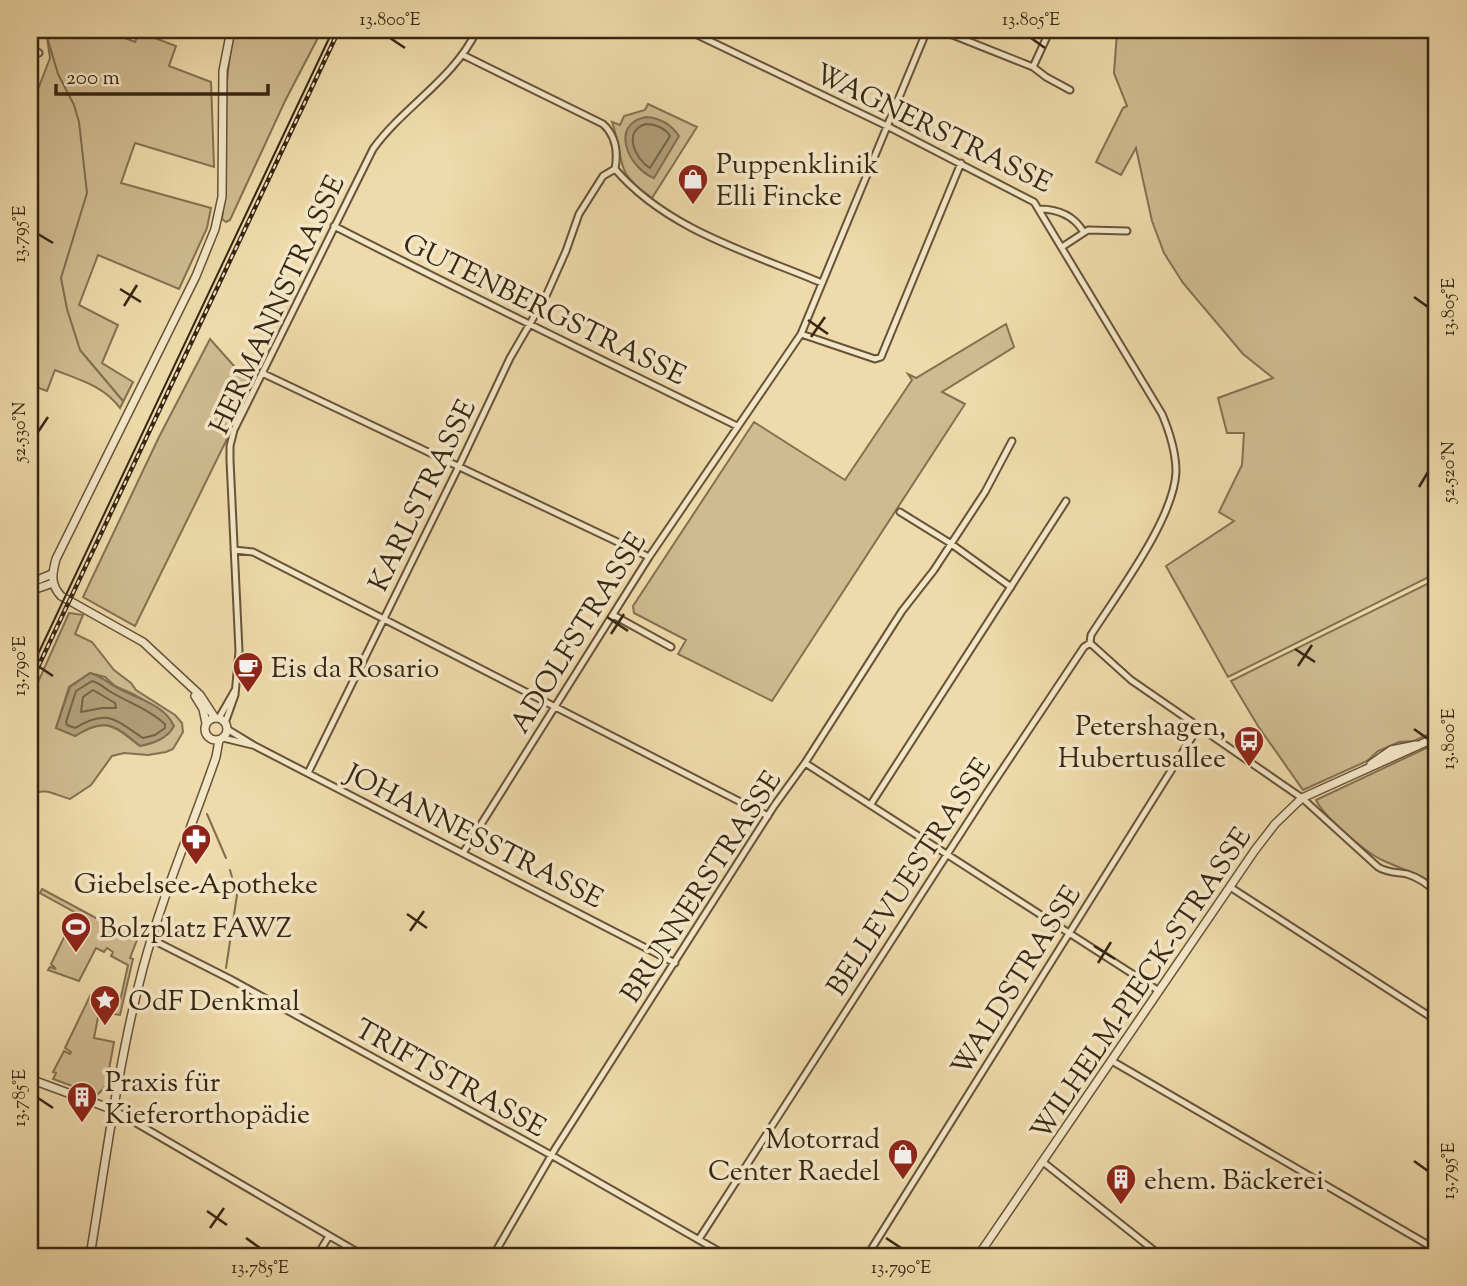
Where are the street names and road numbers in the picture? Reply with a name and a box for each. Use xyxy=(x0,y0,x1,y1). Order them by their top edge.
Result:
street label: WAGNERSTRASSE xyxy=(807,55,1058,205)
street label: HERMANNSTRASSE xyxy=(201,169,356,441)
street label: GUTENBERGSTRASSE xyxy=(395,225,692,397)
street label: KARLSTRASSE xyxy=(360,394,488,599)
street label: ADOLFSTRASSE xyxy=(502,525,658,742)
street label: BELLEVUESTRASSE xyxy=(818,751,1003,1005)
street label: JOHANNESSTRASSE xyxy=(336,754,609,920)
street label: BRUNNERSTRASSE xyxy=(612,764,793,1011)
street label: WILHELM-PIECK-STRASSE xyxy=(1022,820,1263,1149)
street label: WALDSTRASSE xyxy=(943,878,1092,1085)
street label: TRIFTSTRASSE xyxy=(347,1010,553,1149)

